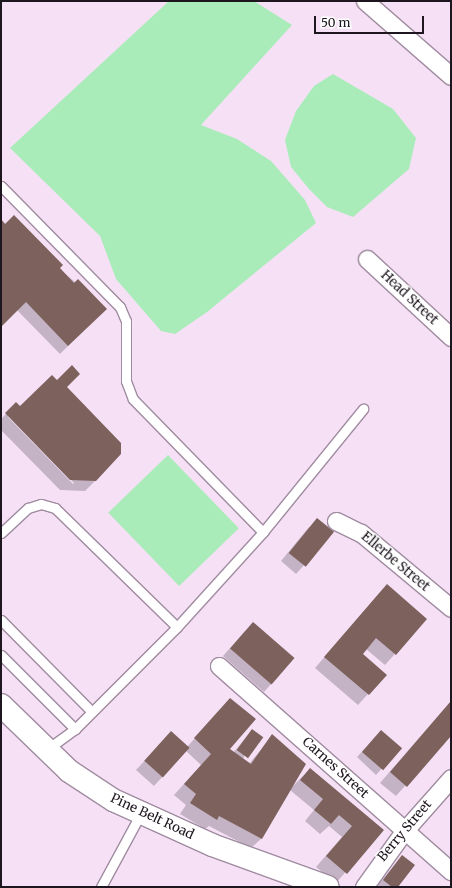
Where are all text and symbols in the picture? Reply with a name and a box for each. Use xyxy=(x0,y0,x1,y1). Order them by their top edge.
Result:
scale bar xyxy=(316,8,426,34)
text: 50 m xyxy=(321,15,350,30)
street label: Head Street xyxy=(377,268,441,328)
street label: Ellerbe Street xyxy=(358,529,432,595)
street label: Carnes Street xyxy=(299,734,371,802)
street label: Pine Belt Road xyxy=(108,791,196,843)
street label: Berry Street xyxy=(375,797,435,865)

